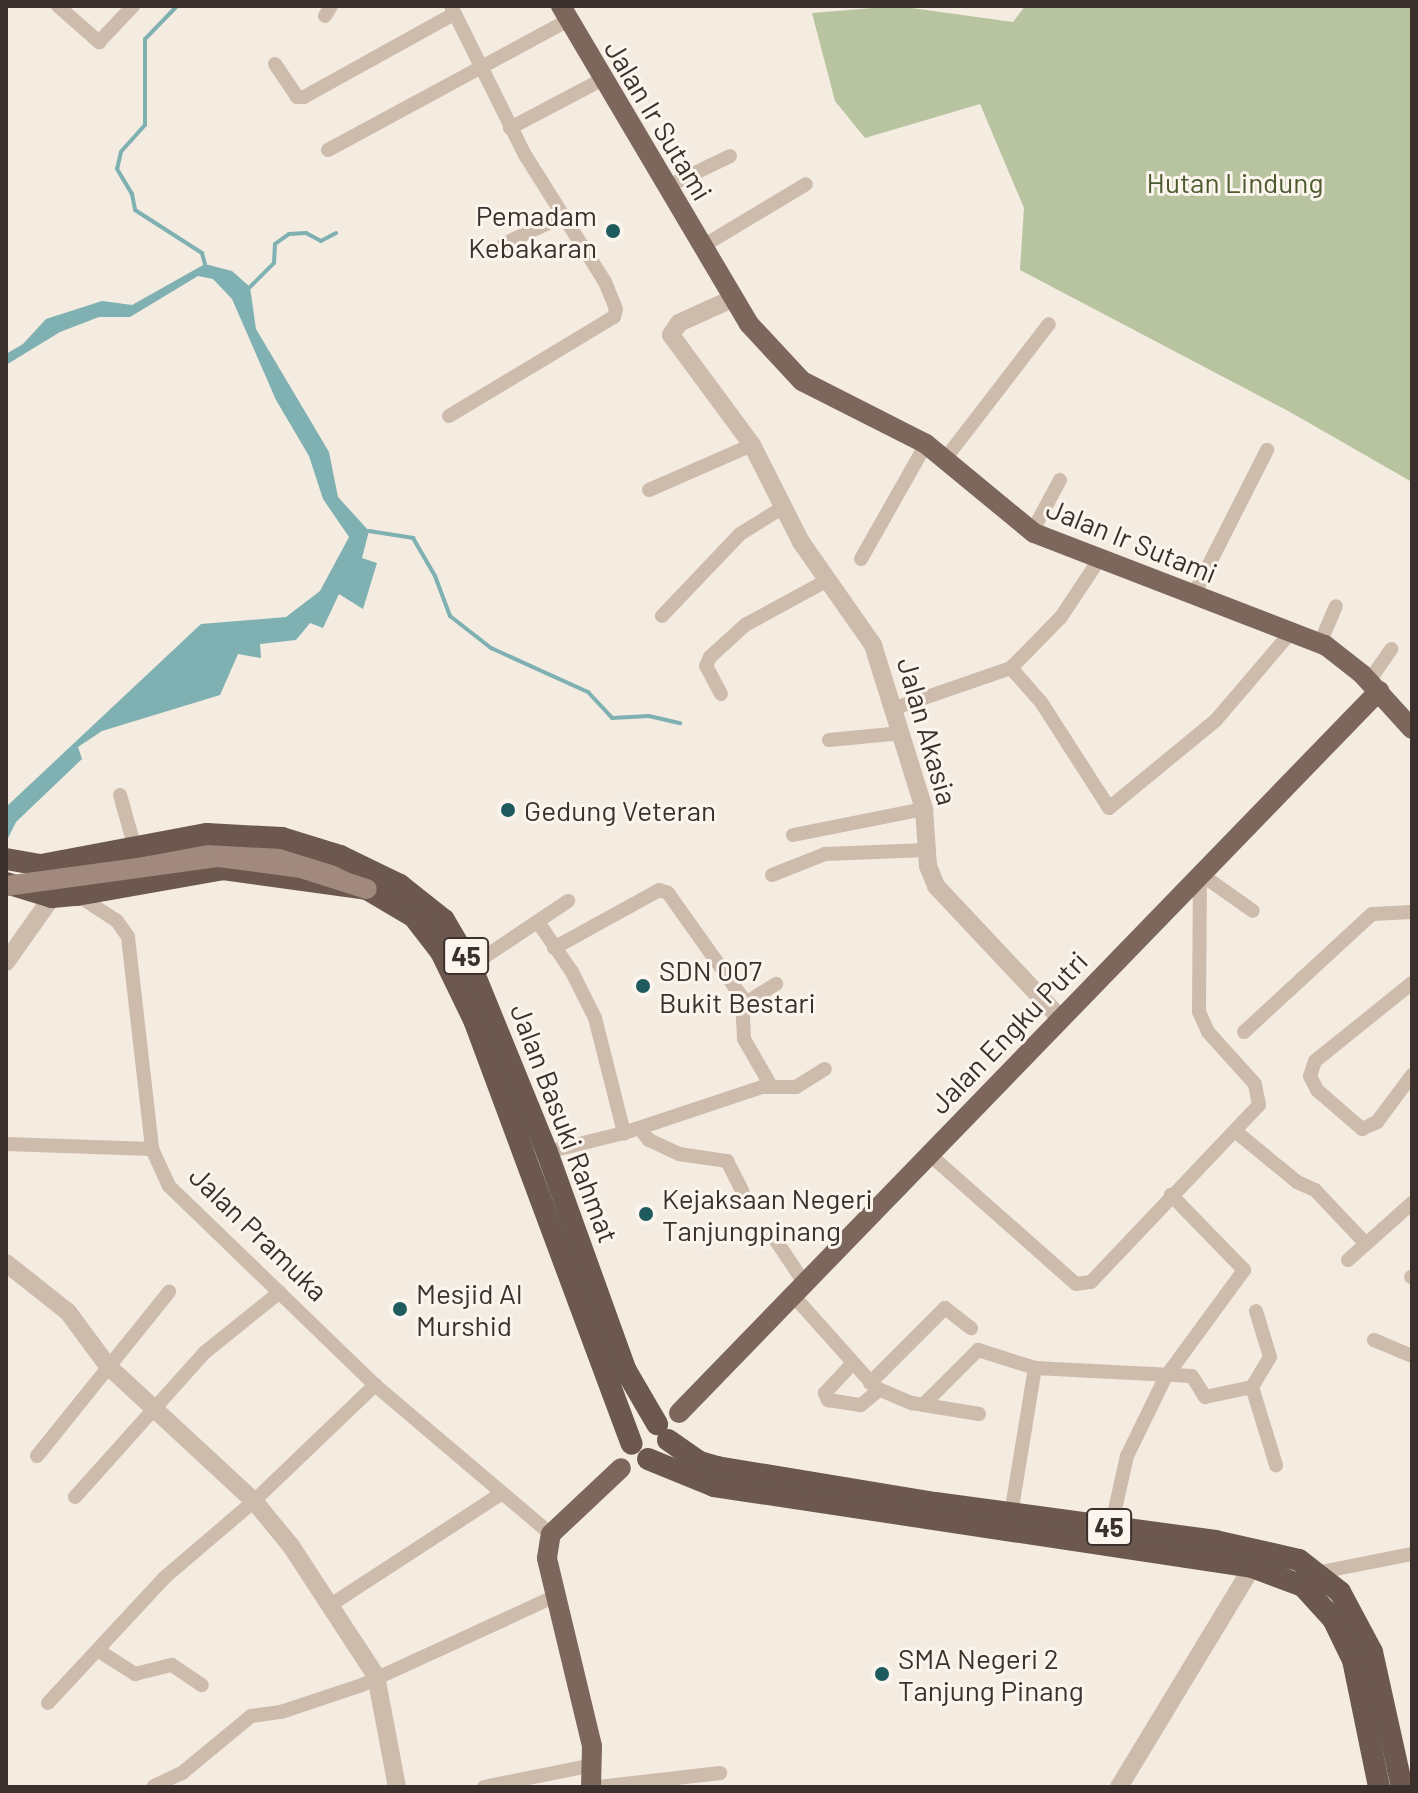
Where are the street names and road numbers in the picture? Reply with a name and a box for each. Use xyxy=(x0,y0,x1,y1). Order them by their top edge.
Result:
street label: Jalan Ir Sutami xyxy=(598,34,720,206)
street label: Jalan Ir Sutami xyxy=(1042,491,1222,589)
street label: Jalan Akasia xyxy=(891,653,965,809)
road number: 45 xyxy=(442,934,490,978)
street label: Jalan Engku Putri xyxy=(922,944,1094,1120)
street label: Jalan Basuki Rahmat xyxy=(504,999,626,1247)
street label: Jalan Pramuka xyxy=(183,1159,335,1307)
road number: 45 xyxy=(1085,1505,1133,1549)

